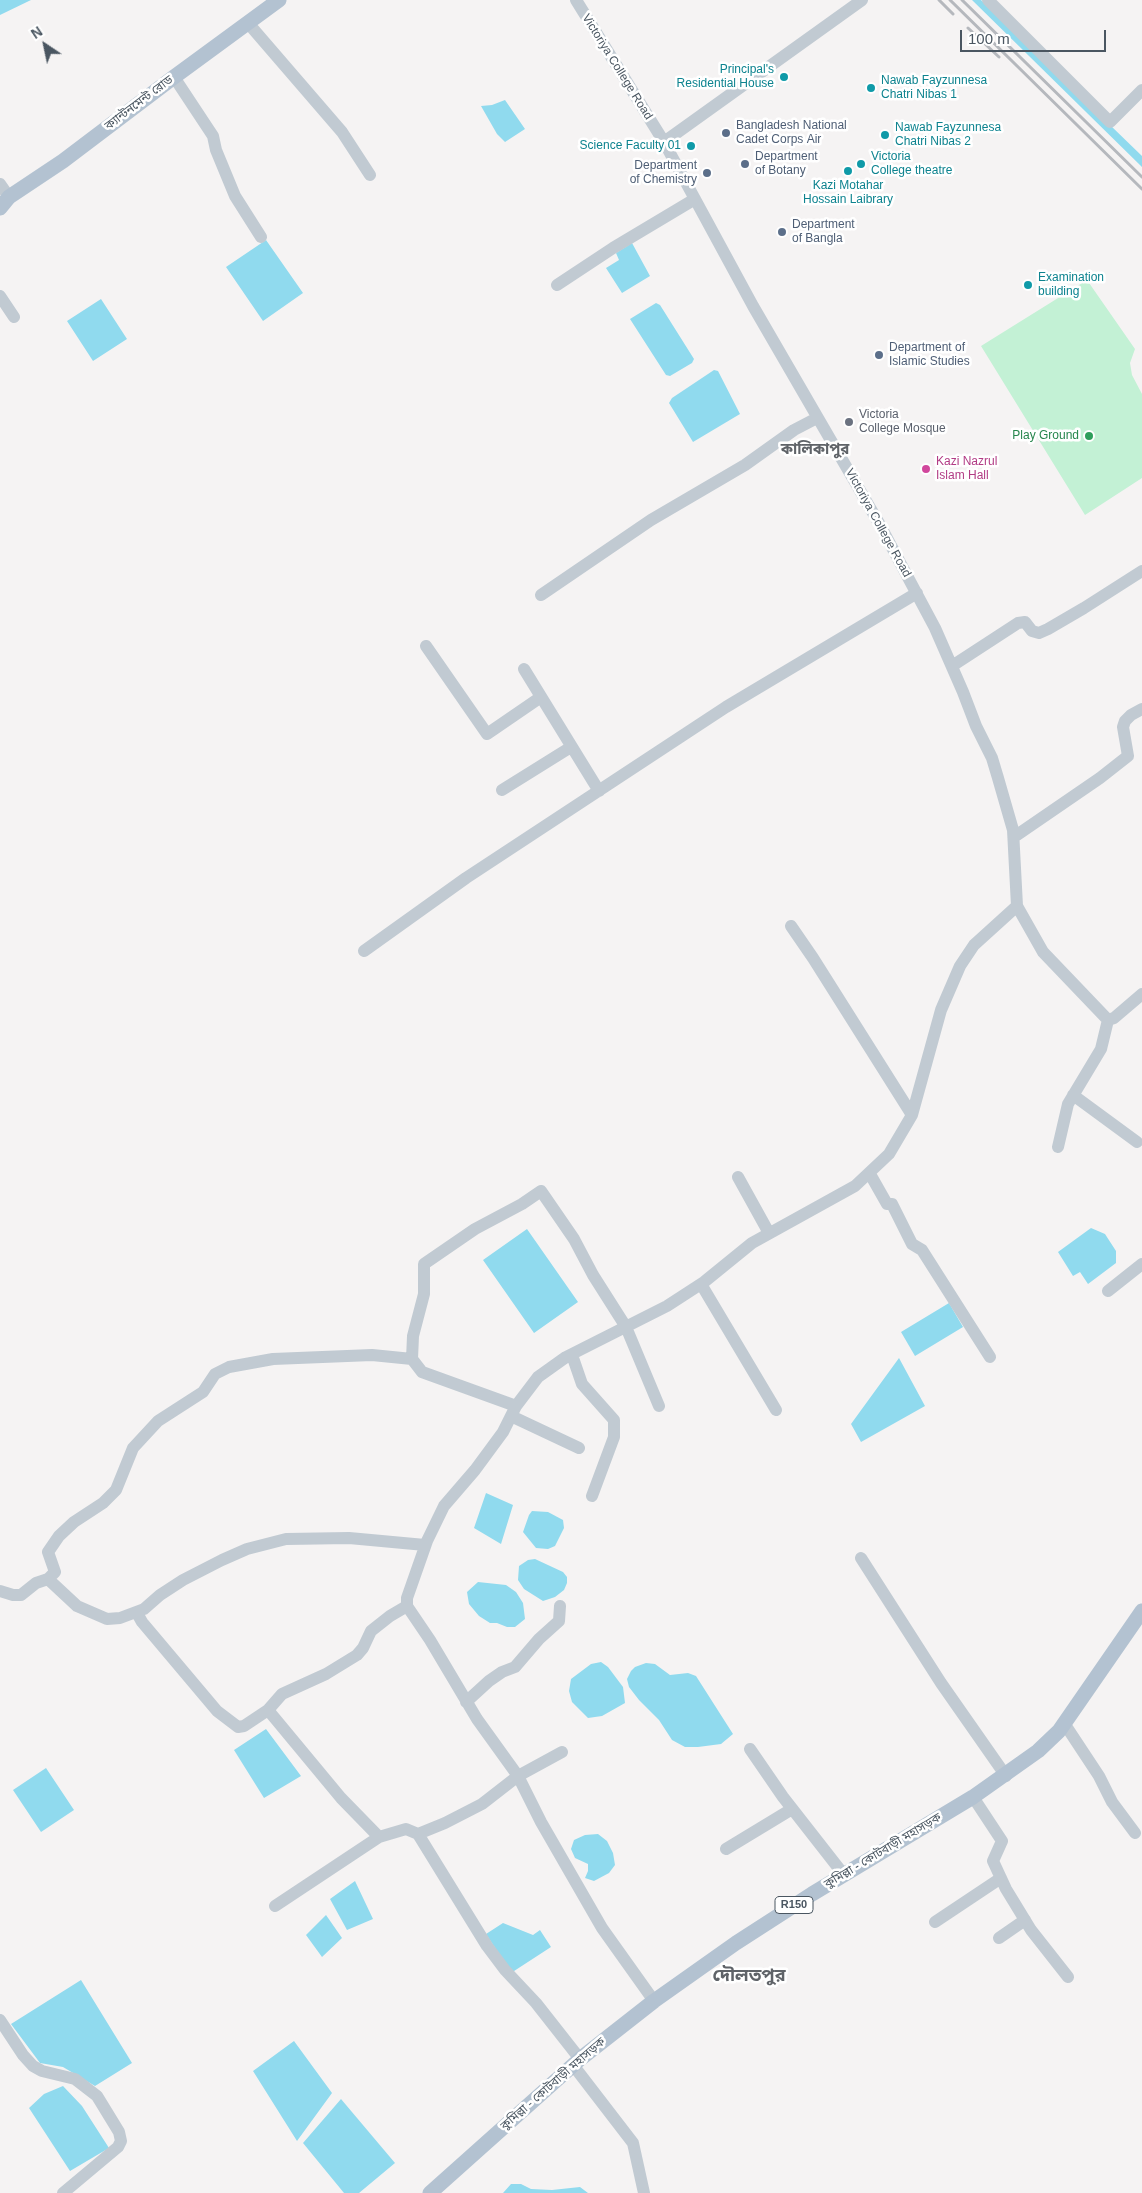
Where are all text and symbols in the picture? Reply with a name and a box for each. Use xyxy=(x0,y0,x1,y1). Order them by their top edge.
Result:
street label: Victoriya College Road xyxy=(579,12,655,122)
north arrow xyxy=(20,20,70,70)
scale bar xyxy=(962,20,1108,52)
text: N xyxy=(28,23,45,42)
text: 100 m xyxy=(968,30,1010,47)
place label: Principal's Residential House xyxy=(677,63,774,91)
marker: Principal's Residential House xyxy=(778,71,790,83)
street label: ক্যান্টনমেন্ট রোড xyxy=(102,73,176,133)
place label: Nawab Fayzunnesa Chatri Nibas 1 xyxy=(881,74,987,102)
marker: Nawab Fayzunnesa Chatri Nibas 1 xyxy=(865,82,877,94)
place label: Bangladesh National Cadet Corps Air xyxy=(736,119,847,147)
place label: Nawab Fayzunnesa Chatri Nibas 2 xyxy=(895,121,1001,149)
marker: Bangladesh National Cadet Corps Air xyxy=(720,127,732,139)
marker: Nawab Fayzunnesa Chatri Nibas 2 xyxy=(879,129,891,141)
place label: Science Faculty 01 xyxy=(580,139,681,153)
marker: Science Faculty 01 xyxy=(685,140,697,152)
place label: Department of Botany xyxy=(755,150,818,178)
place label: Victoria College theatre xyxy=(871,150,952,178)
marker: Department of Botany xyxy=(739,158,751,170)
marker: Victoria College theatre xyxy=(855,158,867,170)
place label: Department of Chemistry xyxy=(630,159,697,187)
marker: Kazi Motahar Hossain Laibrary xyxy=(842,165,854,177)
marker: Department of Chemistry xyxy=(701,167,713,179)
place label: Kazi Motahar Hossain Laibrary xyxy=(803,179,893,207)
place label: Department of Bangla xyxy=(792,218,855,246)
marker: Department of Bangla xyxy=(776,226,788,238)
place label: Examination building xyxy=(1038,271,1104,299)
marker: Examination building xyxy=(1022,279,1034,291)
place label: Department of Islamic Studies xyxy=(889,341,970,369)
marker: Department of Islamic Studies xyxy=(873,349,885,361)
place label: Victoria College Mosque xyxy=(859,408,946,436)
marker: Victoria College Mosque xyxy=(843,416,855,428)
place label: Play Ground xyxy=(1012,429,1079,443)
marker: Play Ground xyxy=(1083,430,1095,442)
district label: কালিকাপুর xyxy=(781,441,849,459)
place label: Kazi Nazrul Islam Hall xyxy=(936,455,997,483)
marker: Kazi Nazrul Islam Hall xyxy=(920,463,932,475)
street label: Victoriya College Road xyxy=(842,466,914,580)
street label: কুমিল্লা - কোটবাড়ী মহাসড়ক xyxy=(822,1810,944,1892)
road number: R150 xyxy=(775,1896,813,1914)
district label: দৌলতপুর xyxy=(713,1965,785,1987)
street label: কুমিল্লা - কোটবাড়ী মহাসড়ক xyxy=(498,2035,608,2133)

